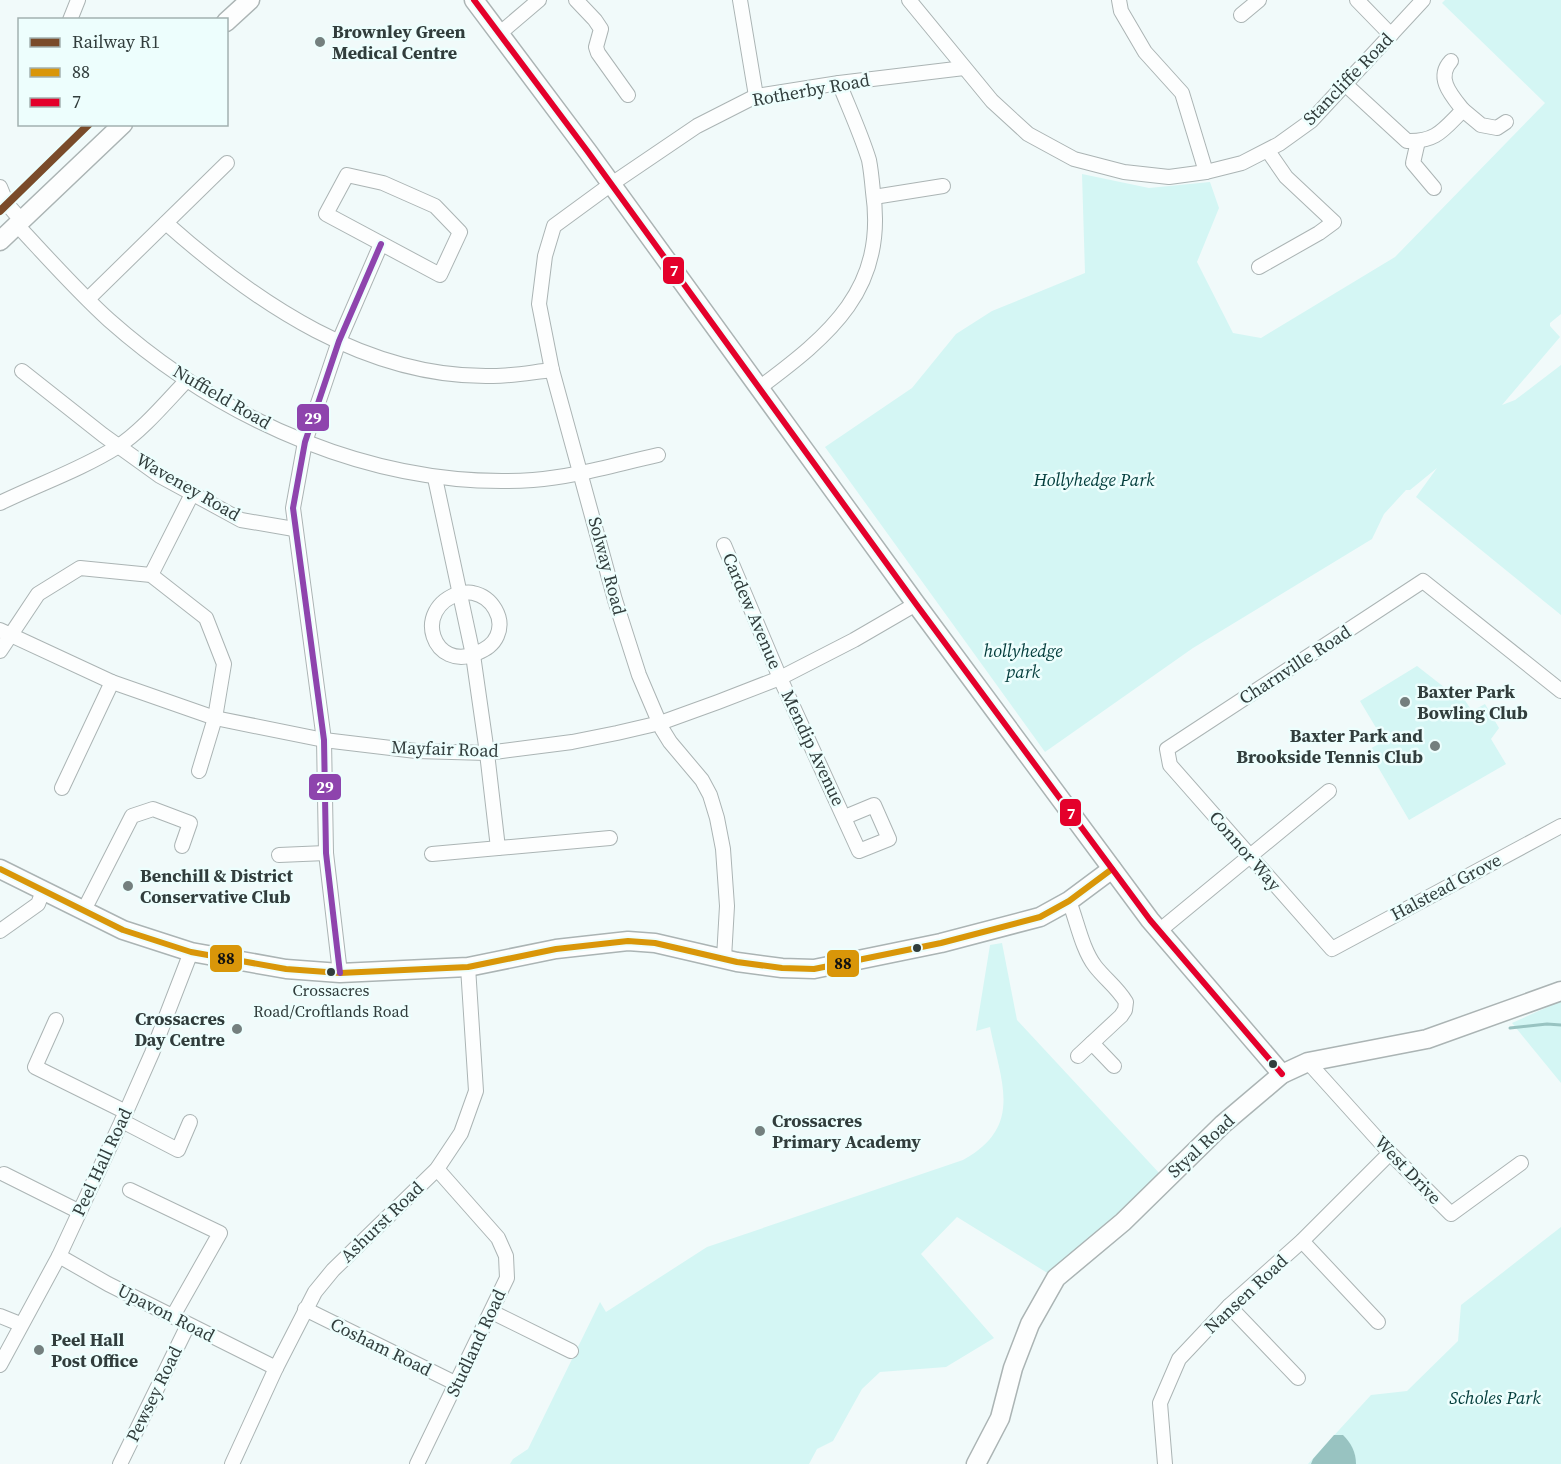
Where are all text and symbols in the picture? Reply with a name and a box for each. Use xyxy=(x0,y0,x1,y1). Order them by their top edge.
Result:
legend xyxy=(18,18,228,126)
place label: Brownley Green Medical Centre xyxy=(332,19,466,65)
street label: Stancliffe Road xyxy=(1297,27,1398,130)
text: Railway R1 xyxy=(72,29,160,54)
marker: Brownley Green Medical Centre xyxy=(313,35,327,49)
text: 88 xyxy=(72,59,90,84)
street label: Rotherby Road xyxy=(750,67,872,112)
text: 7 xyxy=(72,89,81,114)
line badge: 7 xyxy=(662,256,685,285)
text: 7 xyxy=(670,259,679,281)
street label: Nuffield Road xyxy=(169,358,276,435)
line badge: 29 xyxy=(296,403,330,432)
text: 29 xyxy=(304,407,322,429)
street label: Waveney Road xyxy=(131,447,245,527)
park label: Hollyhedge Park xyxy=(1032,467,1155,492)
street label: Solway Road xyxy=(582,514,633,618)
street label: Cardew Avenue xyxy=(717,549,788,673)
street label: Charnville Road xyxy=(1234,619,1355,710)
park label: hollyhedge park xyxy=(983,638,1063,684)
place label: Baxter Park Bowling Club xyxy=(1417,679,1528,725)
street label: Mendip Avenue xyxy=(776,686,851,810)
marker: Baxter Park Bowling Club xyxy=(1398,695,1412,709)
place label: Baxter Park and Brookside Tennis Club xyxy=(1236,723,1423,769)
street label: Mayfair Road xyxy=(391,734,499,763)
marker: Baxter Park and Brookside Tennis Club xyxy=(1428,739,1442,753)
line badge: 29 xyxy=(308,773,342,801)
text: 29 xyxy=(316,776,334,798)
line badge: 7 xyxy=(1059,798,1082,827)
text: 7 xyxy=(1067,802,1076,824)
street label: Connor Way xyxy=(1204,805,1288,897)
street label: Halstead Grove xyxy=(1386,847,1506,926)
place label: Benchill & District Conservative Club xyxy=(140,863,293,909)
marker: Benchill & District Conservative Club xyxy=(121,879,135,893)
unlabelled marker xyxy=(911,942,923,954)
line badge: 88 xyxy=(209,944,243,973)
text: 88 xyxy=(217,947,235,969)
line badge: 88 xyxy=(826,949,860,978)
text: 88 xyxy=(834,952,852,974)
marker: Crossacres Road/Croftlands Road xyxy=(325,966,337,978)
place label: Crossacres Road/Croftlands Road xyxy=(253,979,409,1022)
place label: Crossacres Day Centre xyxy=(134,1006,225,1052)
marker: Crossacres Day Centre xyxy=(230,1022,244,1036)
unlabelled marker xyxy=(1267,1058,1279,1070)
street label: Peel Hall Road xyxy=(66,1104,138,1220)
place label: Crossacres Primary Academy xyxy=(772,1108,921,1154)
street label: Styal Road xyxy=(1162,1108,1240,1183)
marker: Crossacres Primary Academy xyxy=(753,1124,767,1138)
street label: West Drive xyxy=(1369,1130,1447,1209)
street label: Ashurst Road xyxy=(335,1176,429,1268)
street label: Nansen Road xyxy=(1198,1248,1293,1339)
street label: Upavon Road xyxy=(113,1277,219,1348)
street label: Studland Road xyxy=(440,1285,511,1401)
street label: Cosham Road xyxy=(326,1311,436,1382)
place label: Peel Hall Post Office xyxy=(51,1327,138,1373)
street label: Pewsey Road xyxy=(120,1342,188,1446)
marker: Peel Hall Post Office xyxy=(32,1343,46,1357)
park label: Scholes Park xyxy=(1449,1385,1541,1410)

